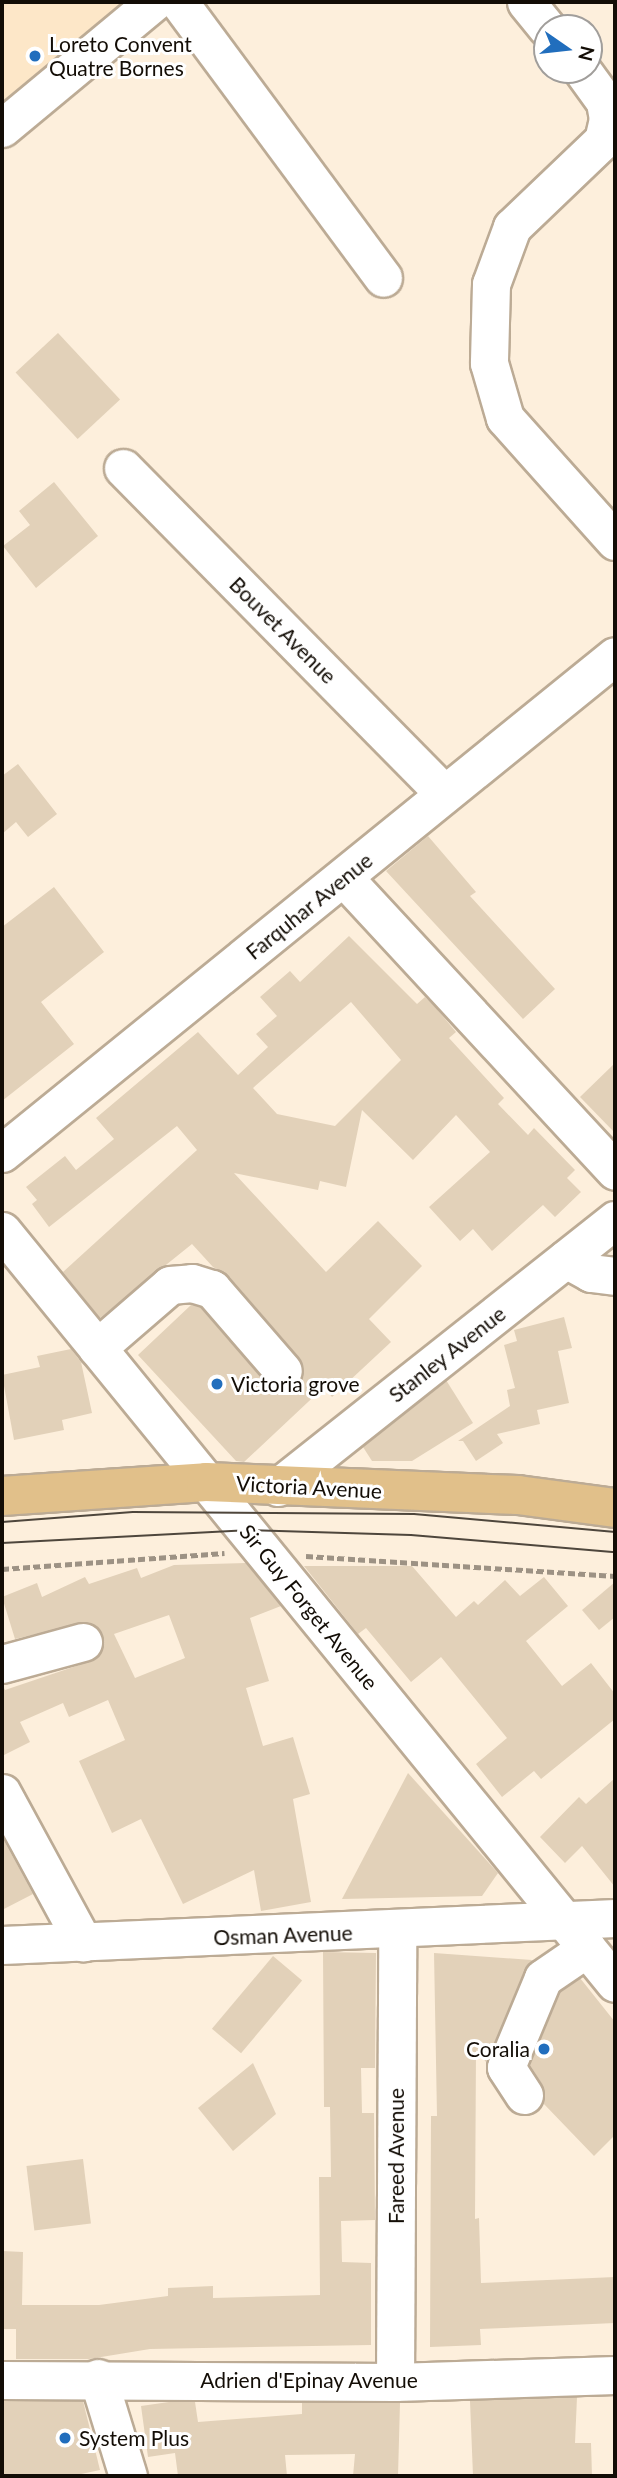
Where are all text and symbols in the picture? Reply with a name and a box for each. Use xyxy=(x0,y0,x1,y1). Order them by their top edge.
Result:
north arrow xyxy=(533,14,603,84)
place label: Loreto Convent Quatre Bornes xyxy=(49,31,192,81)
text: N xyxy=(574,44,600,64)
marker: Loreto Convent Quatre Bornes xyxy=(27,48,43,64)
street label: Bouvet Avenue xyxy=(224,571,342,689)
street label: Farquhar Avenue xyxy=(240,847,378,965)
street label: Stanley Avenue xyxy=(383,1300,511,1408)
place label: Victoria grove xyxy=(231,1371,360,1397)
marker: Victoria grove xyxy=(209,1376,225,1392)
street label: Victoria Avenue xyxy=(235,1471,383,1503)
street label: Sir Guy Forget Avenue xyxy=(234,1519,384,1695)
street label: Osman Avenue xyxy=(213,1920,353,1950)
place label: Coralia xyxy=(466,2036,530,2062)
marker: Coralia xyxy=(536,2041,552,2057)
street label: Fareed Avenue xyxy=(383,2088,409,2224)
street label: Adrien d'Epinay Avenue xyxy=(200,2367,418,2393)
place label: System Plus xyxy=(79,2425,189,2451)
marker: System Plus xyxy=(57,2430,73,2446)

